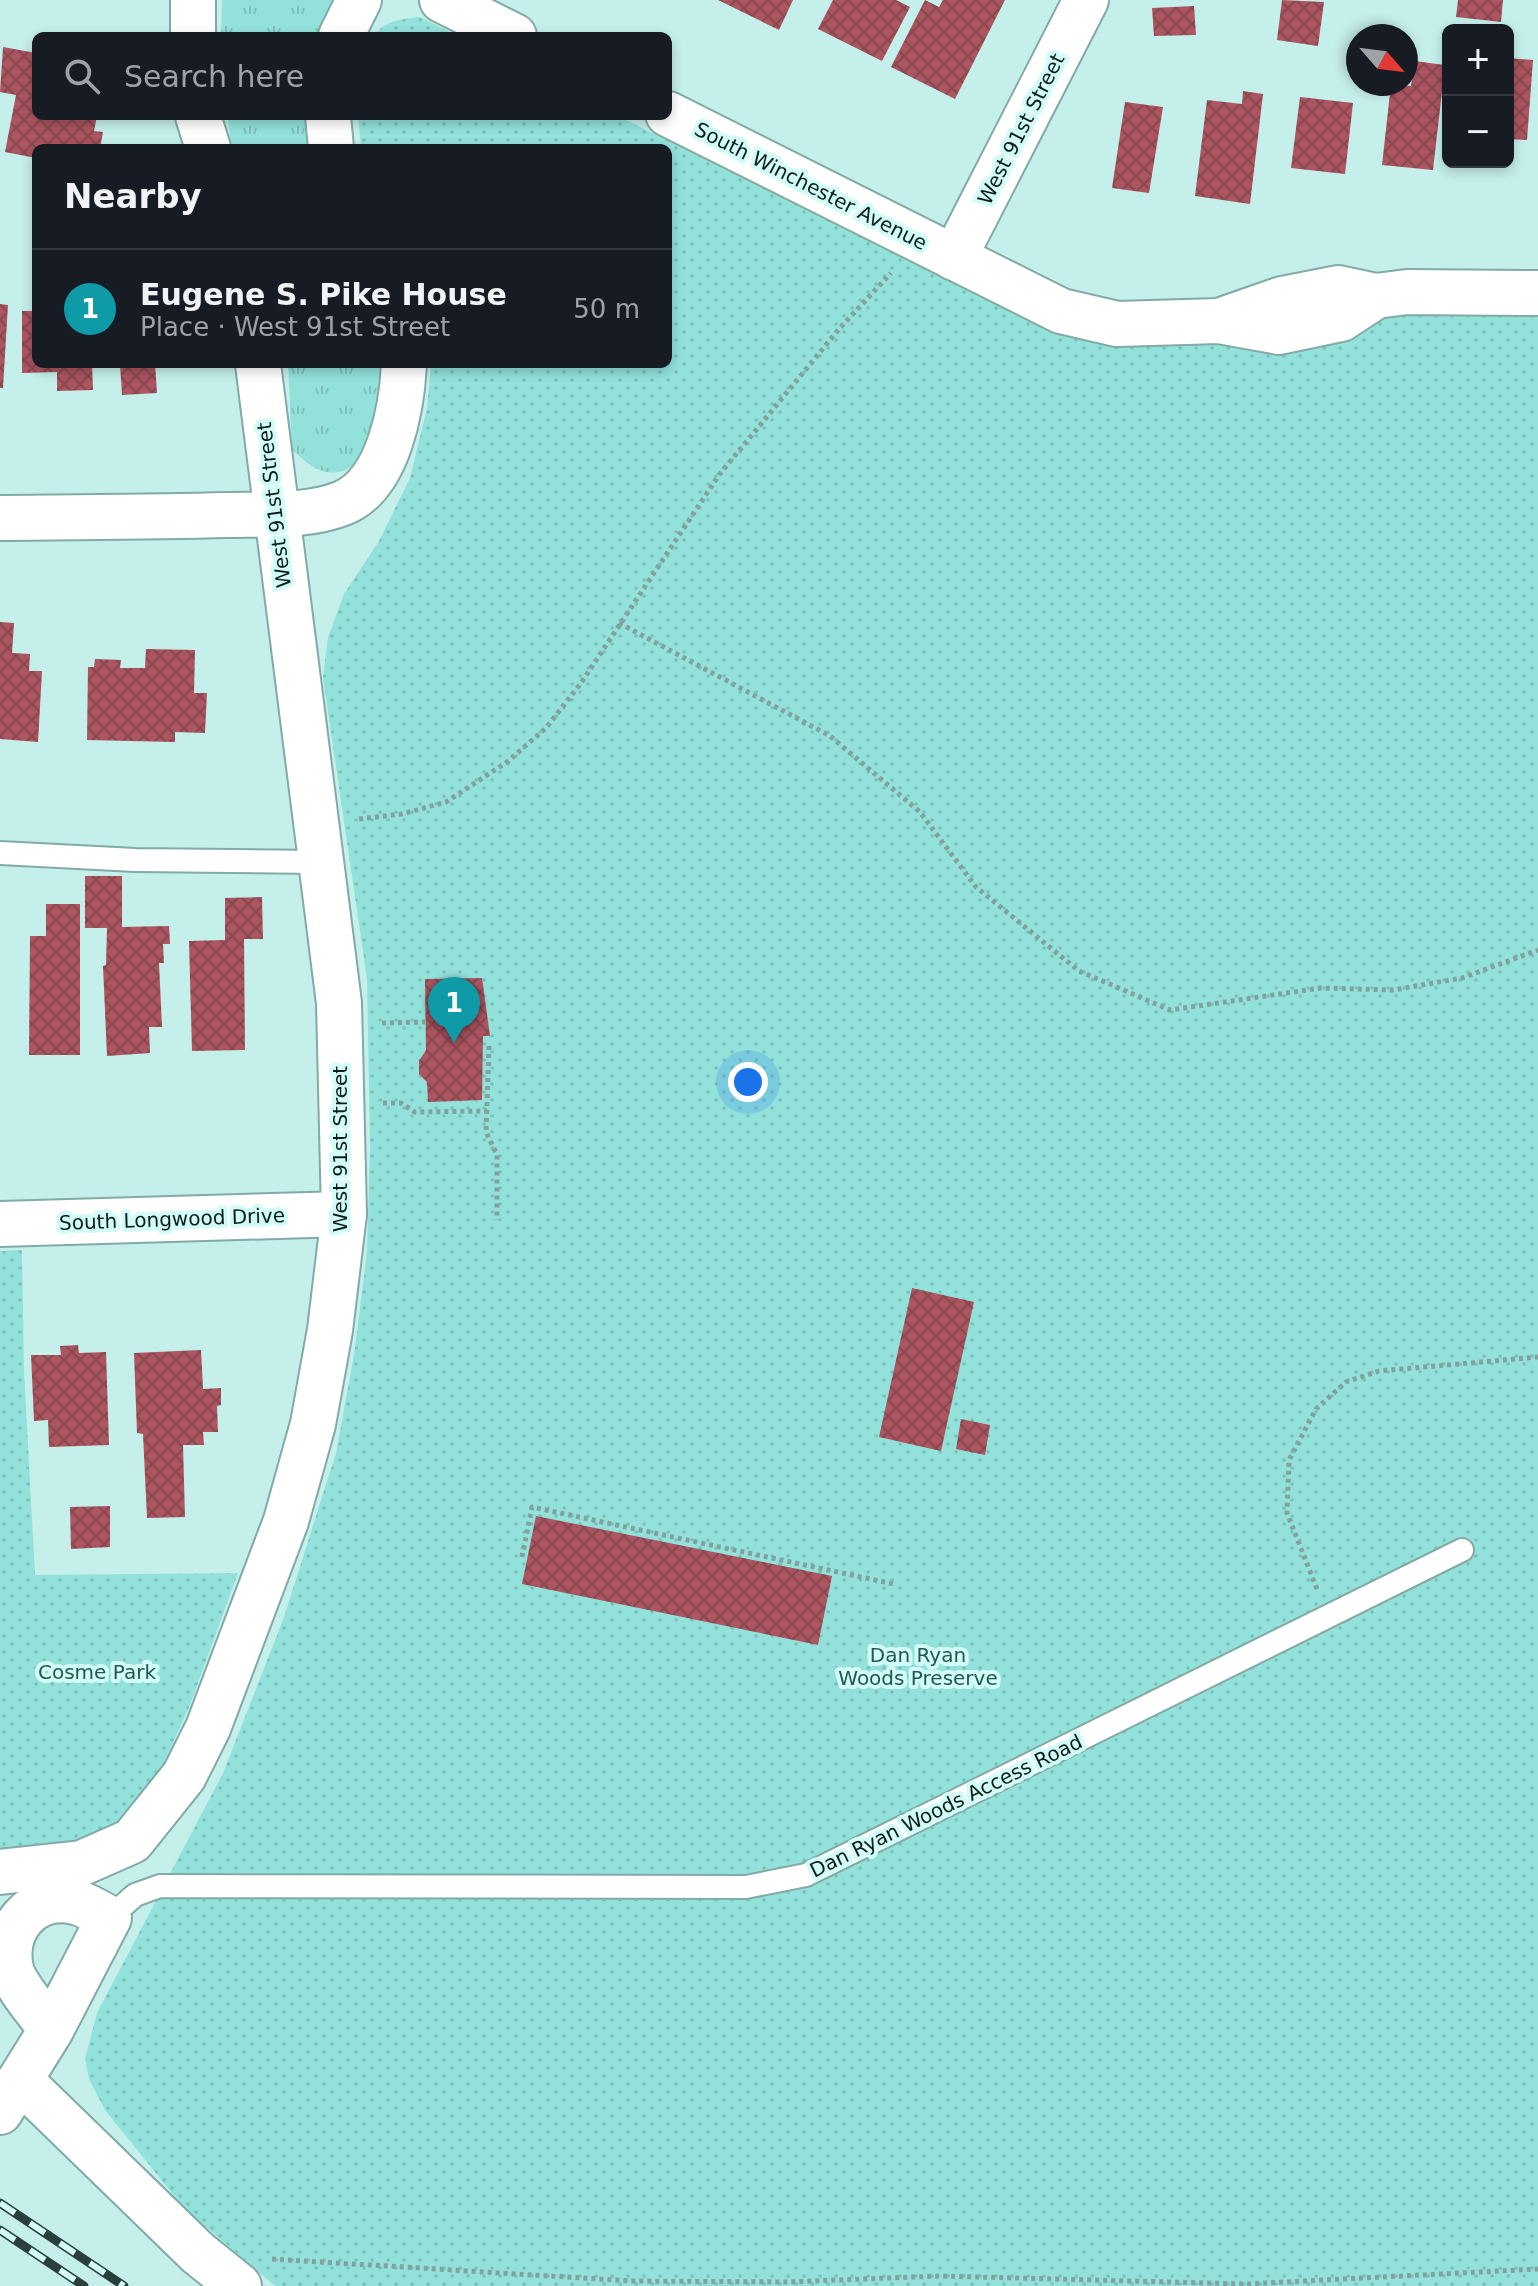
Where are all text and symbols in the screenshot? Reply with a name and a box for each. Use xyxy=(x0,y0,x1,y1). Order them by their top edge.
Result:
north arrow xyxy=(1346,24,1418,96)
map controls xyxy=(1442,24,1514,168)
button: + xyxy=(1442,24,1514,96)
search box xyxy=(32,32,672,120)
street label: West 91st Street xyxy=(973,49,1070,209)
icon: search xyxy=(60,54,104,98)
text: Search here xyxy=(124,59,304,94)
button: − xyxy=(1442,96,1514,168)
street label: South Winchester Avenue xyxy=(691,117,931,255)
text: Nearby xyxy=(64,176,202,216)
text: Eugene S. Pike House xyxy=(140,277,507,312)
text: 1 xyxy=(81,294,99,324)
text: 50 m xyxy=(573,294,640,324)
text: Place · West 91st Street xyxy=(140,312,450,342)
street label: West 91st Street xyxy=(252,421,296,589)
pin: 1 xyxy=(428,977,480,1043)
your location xyxy=(728,1062,768,1102)
street label: West 91st Street xyxy=(328,1066,352,1232)
street label: South Longwood Drive xyxy=(59,1203,285,1235)
park label: Dan Ryan Woods Preserve xyxy=(838,1643,998,1690)
park label: Cosme Park xyxy=(38,1660,156,1684)
street label: Dan Ryan Woods Access Road xyxy=(806,1729,1086,1883)

